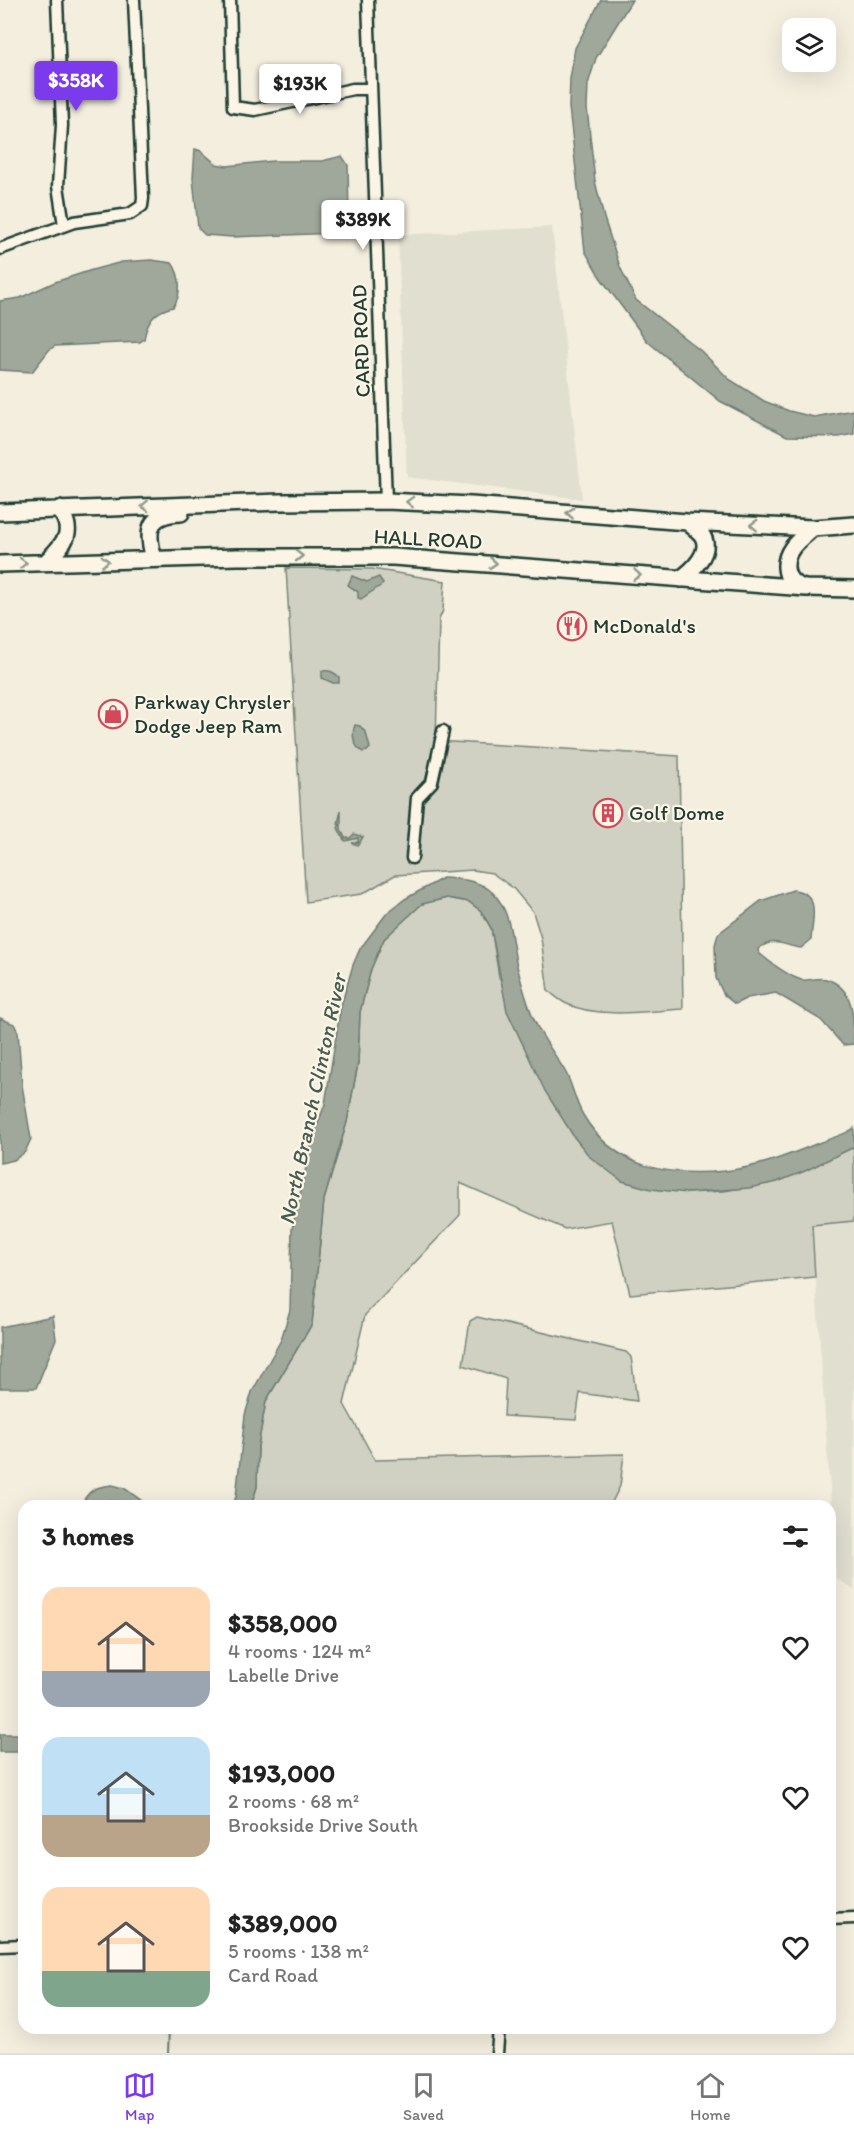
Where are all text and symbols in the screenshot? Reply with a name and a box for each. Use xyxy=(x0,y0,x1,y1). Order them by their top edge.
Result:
map controls xyxy=(782,18,836,72)
button: layers xyxy=(782,18,836,72)
pin: $358K xyxy=(34,61,118,112)
pin: $193K xyxy=(258,64,342,115)
text: $358K xyxy=(48,68,104,92)
text: $193K xyxy=(273,71,327,95)
pin: $389K xyxy=(321,200,405,251)
text: $389K xyxy=(335,207,391,231)
street label: CARD ROAD xyxy=(346,284,375,398)
one-way arrow xyxy=(406,495,415,508)
one-way arrow xyxy=(140,500,149,513)
one-way arrow xyxy=(565,507,574,520)
one-way arrow xyxy=(750,519,759,532)
street label: HALL ROAD xyxy=(373,523,483,554)
one-way arrow xyxy=(295,550,304,562)
one-way arrow xyxy=(100,555,109,567)
one-way arrow xyxy=(19,557,28,569)
one-way arrow xyxy=(488,557,497,570)
one-way arrow xyxy=(633,568,642,581)
restaurant icon: McDonald's xyxy=(556,610,588,642)
place label: McDonald's xyxy=(593,613,696,638)
place label: Parkway Chrysler Dodge Jeep Ram xyxy=(134,689,291,738)
shop icon: Parkway Chrysler Dodge Jeep Ram xyxy=(97,698,129,730)
building icon: Golf Dome xyxy=(592,797,624,829)
place label: Golf Dome xyxy=(629,800,725,825)
water label: North Branch Clinton River xyxy=(273,969,353,1227)
text: 3 homes xyxy=(42,1520,134,1552)
icon: filters xyxy=(779,1520,812,1553)
text: $358,000 xyxy=(228,1607,337,1639)
icon: home xyxy=(90,1611,162,1683)
icon: heart xyxy=(779,1631,812,1664)
text: 4 rooms · 124 m² xyxy=(228,1639,371,1663)
text: Labelle Drive xyxy=(228,1663,339,1687)
text: $193,000 xyxy=(228,1757,335,1789)
icon: home xyxy=(90,1761,162,1833)
icon: heart xyxy=(779,1781,812,1814)
text: 2 rooms · 68 m² xyxy=(228,1789,359,1813)
text: Brookside Drive South xyxy=(228,1813,418,1837)
text: $389,000 xyxy=(228,1907,337,1939)
icon: home xyxy=(90,1911,162,1983)
icon: heart xyxy=(779,1931,812,1964)
text: 5 rooms · 138 m² xyxy=(228,1939,369,1963)
text: Card Road xyxy=(228,1963,318,1987)
tab: Map xyxy=(123,2069,156,2124)
tab: Saved xyxy=(403,2069,444,2124)
tab: Home xyxy=(690,2069,731,2124)

